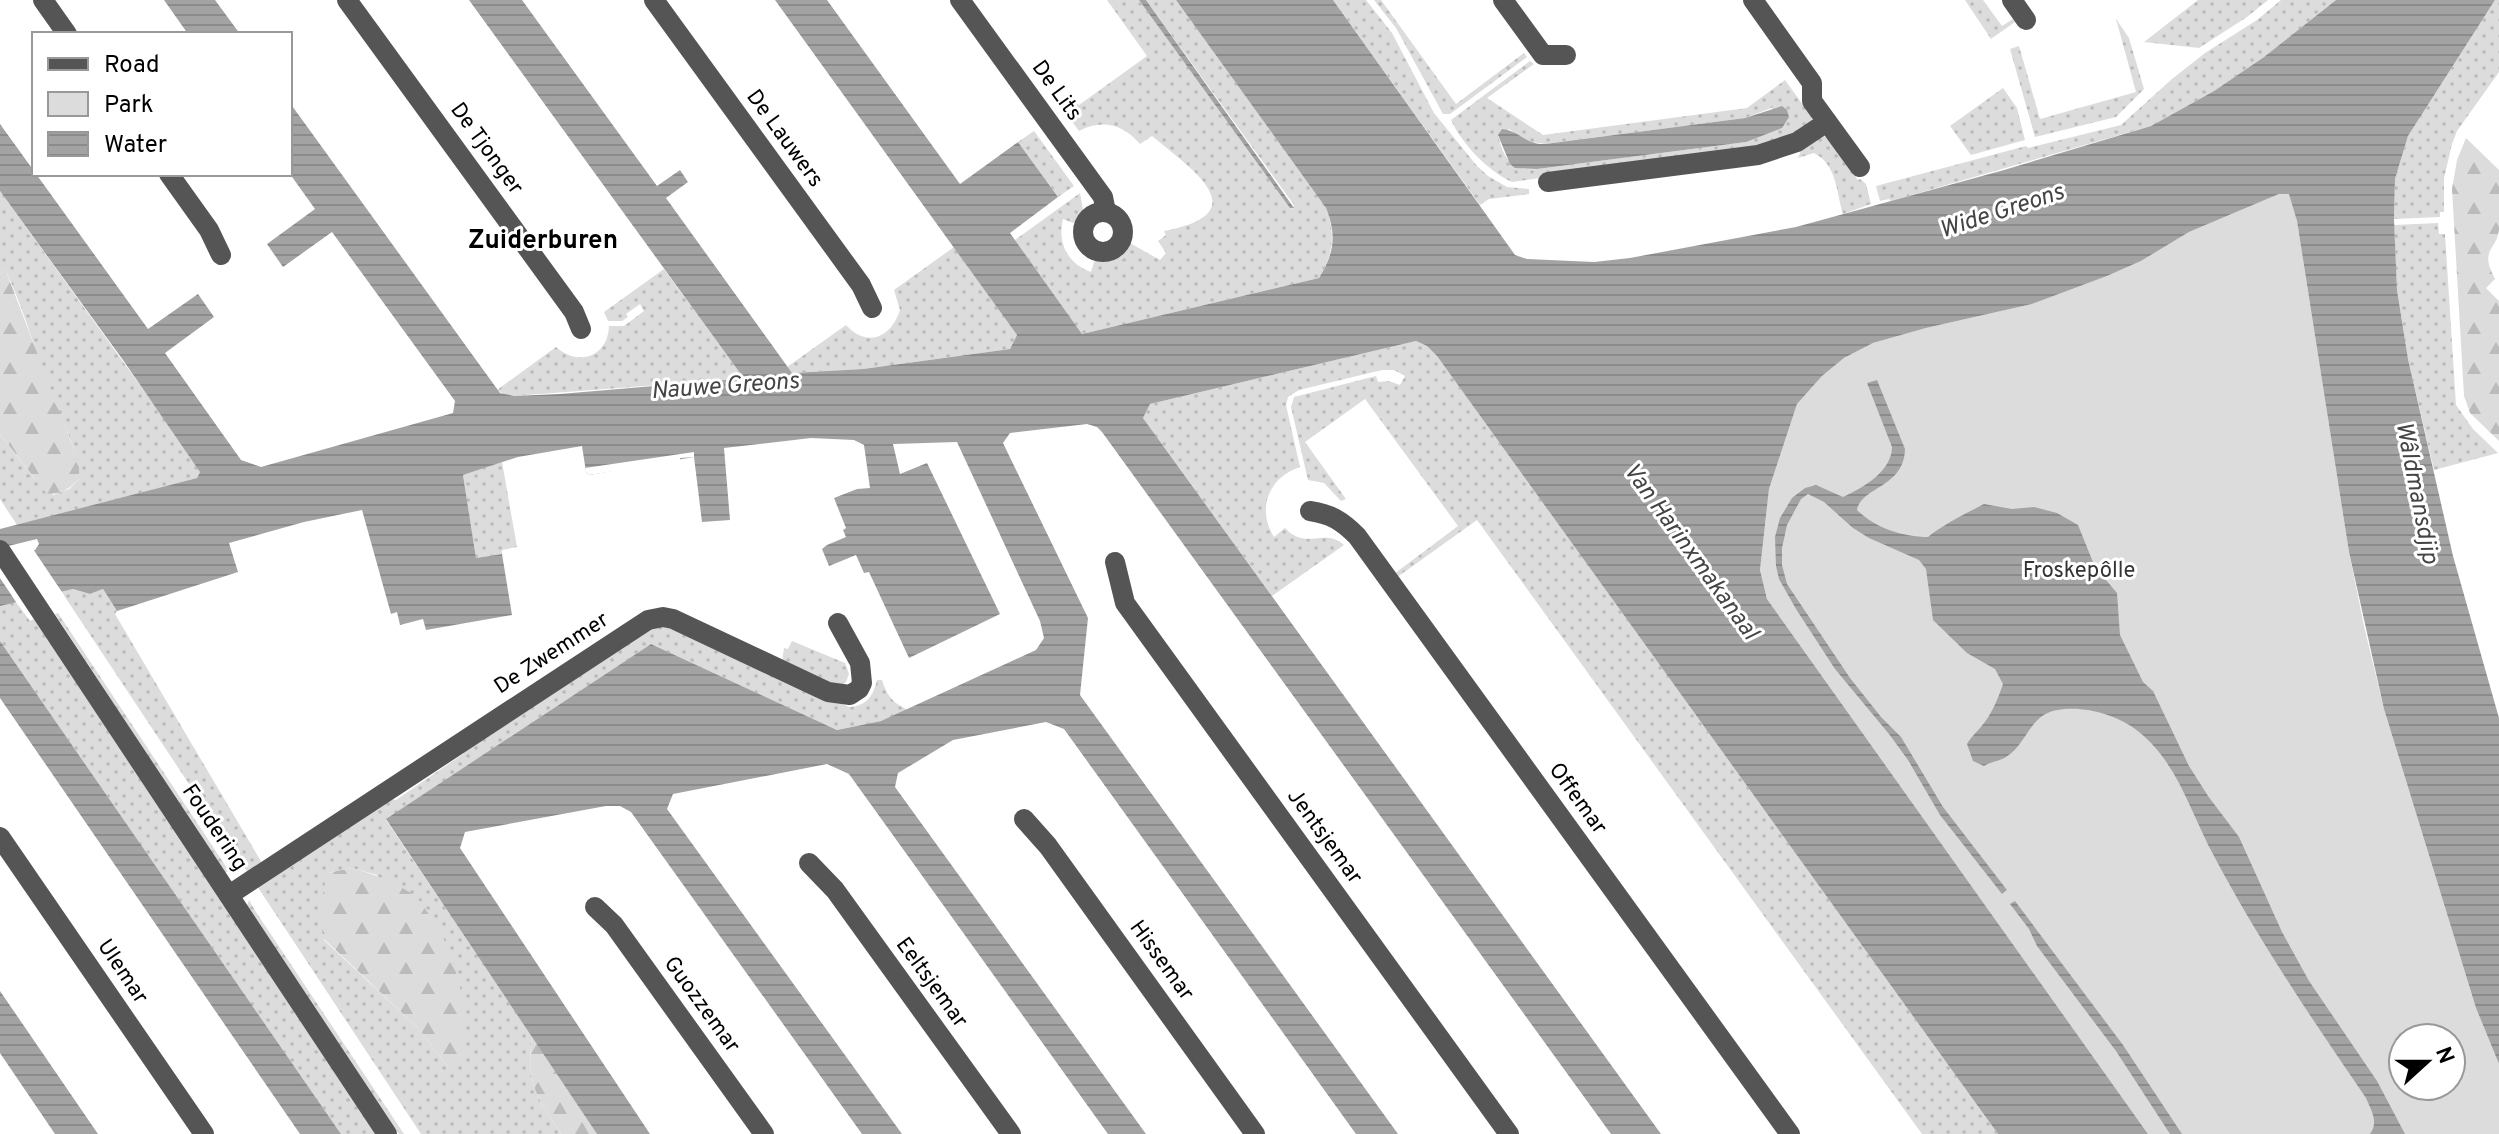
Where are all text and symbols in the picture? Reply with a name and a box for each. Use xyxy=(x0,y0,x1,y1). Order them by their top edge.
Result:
legend xyxy=(32,32,292,176)
text: Road xyxy=(104,51,160,81)
street label: De Lits xyxy=(1025,56,1087,126)
street label: De Lauwers xyxy=(739,85,829,193)
text: Park xyxy=(104,91,154,121)
street label: De Tjonger xyxy=(444,98,529,201)
text: Water xyxy=(104,131,167,161)
water label: Wide Greons xyxy=(1936,177,2069,246)
district label: Zuiderburen xyxy=(468,225,618,258)
water label: Nauwe Greons xyxy=(650,367,801,407)
water label: Wâldmansdjip xyxy=(2388,420,2445,567)
water label: Van Harinxmakanaal xyxy=(1616,458,1765,648)
park label: Froskepôlle xyxy=(2023,558,2135,585)
street label: De Zwemmer xyxy=(490,607,615,701)
street label: Offemar xyxy=(1542,758,1612,841)
street label: Foudering xyxy=(175,780,253,876)
street label: Jentsjemar xyxy=(1280,784,1368,890)
street label: Hissemar xyxy=(1123,916,1199,1007)
street label: Eeltsjemar xyxy=(889,932,973,1034)
street label: Ulemar xyxy=(91,935,154,1010)
street label: Guozzemar xyxy=(657,951,745,1059)
north arrow xyxy=(2387,1022,2467,1102)
text: N xyxy=(2428,1044,2459,1068)

